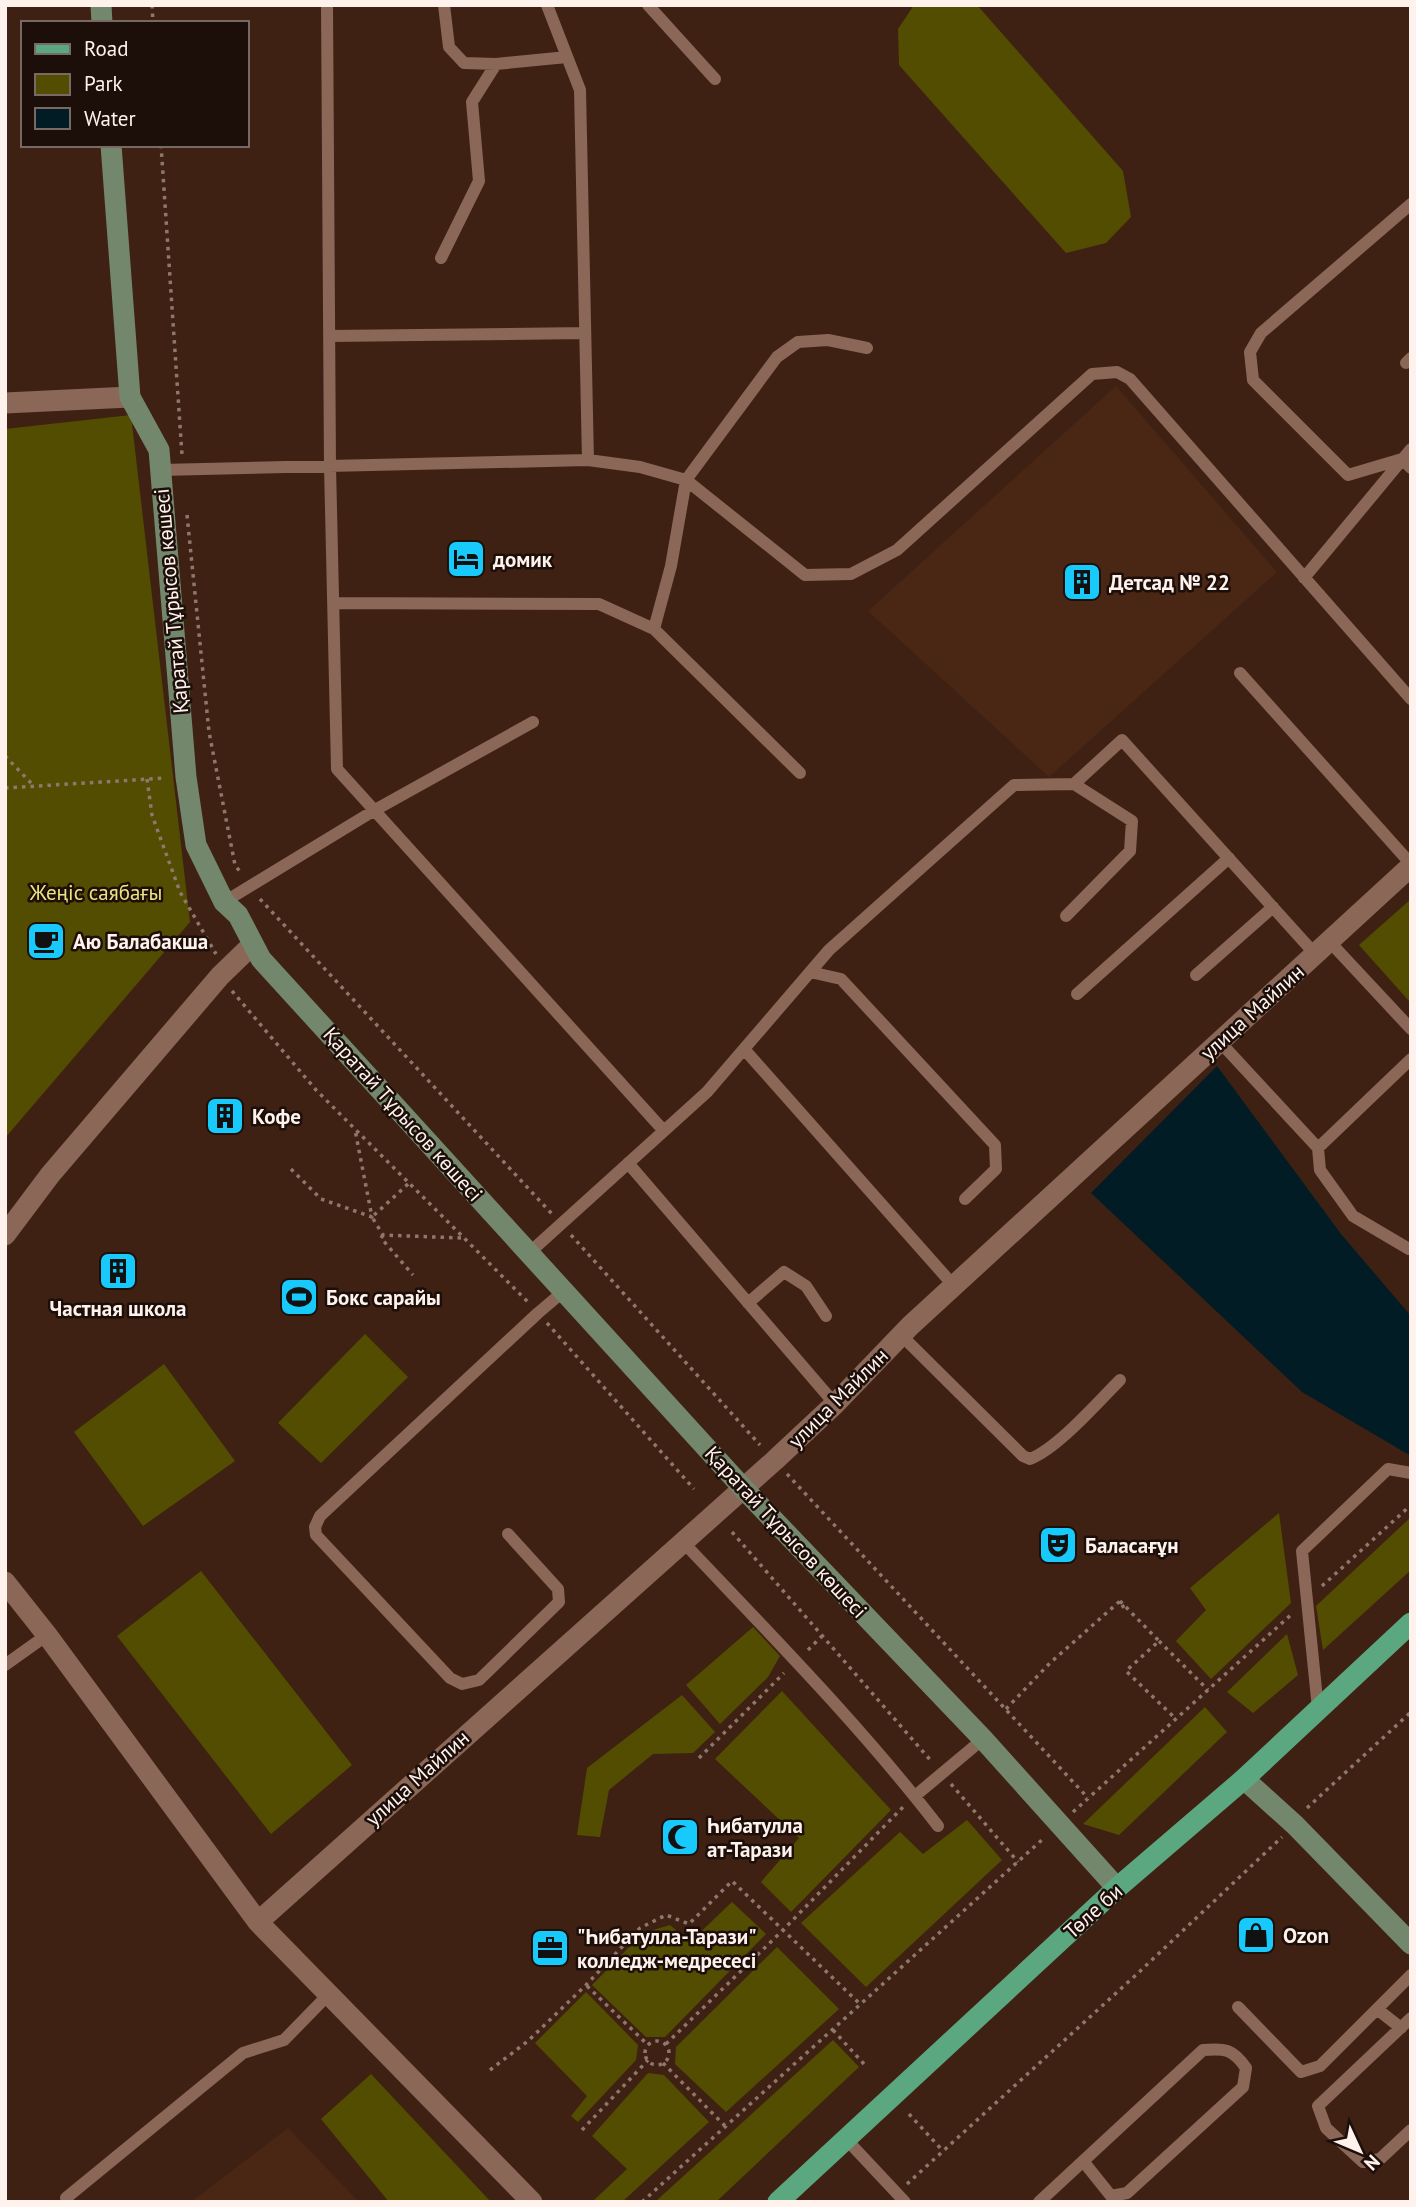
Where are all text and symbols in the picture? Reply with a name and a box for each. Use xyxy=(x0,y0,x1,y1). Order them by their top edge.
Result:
legend xyxy=(21,21,248,147)
text: Road xyxy=(84,35,128,62)
text: Park xyxy=(84,70,123,97)
text: Water xyxy=(84,105,136,132)
street label: Қаратай Тұрысов көшесі xyxy=(148,487,194,715)
hotel icon: домик xyxy=(445,538,487,580)
place label: домик xyxy=(492,546,553,573)
building icon: Детсад № 22 xyxy=(1061,561,1103,603)
place label: Детсад № 22 xyxy=(1109,569,1230,596)
park label: Жеңіс саябағы xyxy=(29,879,162,906)
cafe icon: Аю Балабакша xyxy=(25,920,67,962)
place label: Аю Балабакша xyxy=(73,928,208,955)
street label: улица Майлин xyxy=(1194,958,1310,1066)
street label: Қаратай Тұрысов көшесі xyxy=(317,1021,489,1207)
building icon: Кофе xyxy=(204,1095,246,1137)
place label: Кофе xyxy=(252,1103,301,1130)
building icon: Частная школа xyxy=(97,1250,139,1292)
sports icon: Бокс сарайы xyxy=(278,1276,320,1318)
place label: Бокс сарайы xyxy=(326,1284,441,1311)
place label: Частная школа xyxy=(50,1295,186,1322)
street label: улица Майлин xyxy=(782,1342,894,1454)
street label: Қаратай Тұрысов көшесі xyxy=(699,1440,873,1624)
theatre icon: Баласағұн xyxy=(1037,1524,1079,1566)
place label: Баласағұн xyxy=(1085,1532,1178,1559)
street label: улица Майлин xyxy=(359,1724,475,1832)
place label: Һибатулла ат-Тарази xyxy=(707,1812,803,1863)
mosque icon: Һибатулла ат-Тарази xyxy=(659,1816,701,1858)
street label: Төле би xyxy=(1058,1878,1128,1944)
shop icon: Ozon xyxy=(1235,1914,1277,1956)
place label: Ozon xyxy=(1283,1922,1329,1949)
place label: "Һибатулла-Тарази" колледж-медресесі xyxy=(577,1923,757,1974)
office icon: "Һибатулла-Тарази" колледж-медресесі xyxy=(529,1927,571,1969)
north arrow xyxy=(1325,2116,1395,2186)
text: N xyxy=(1359,2150,1385,2176)

